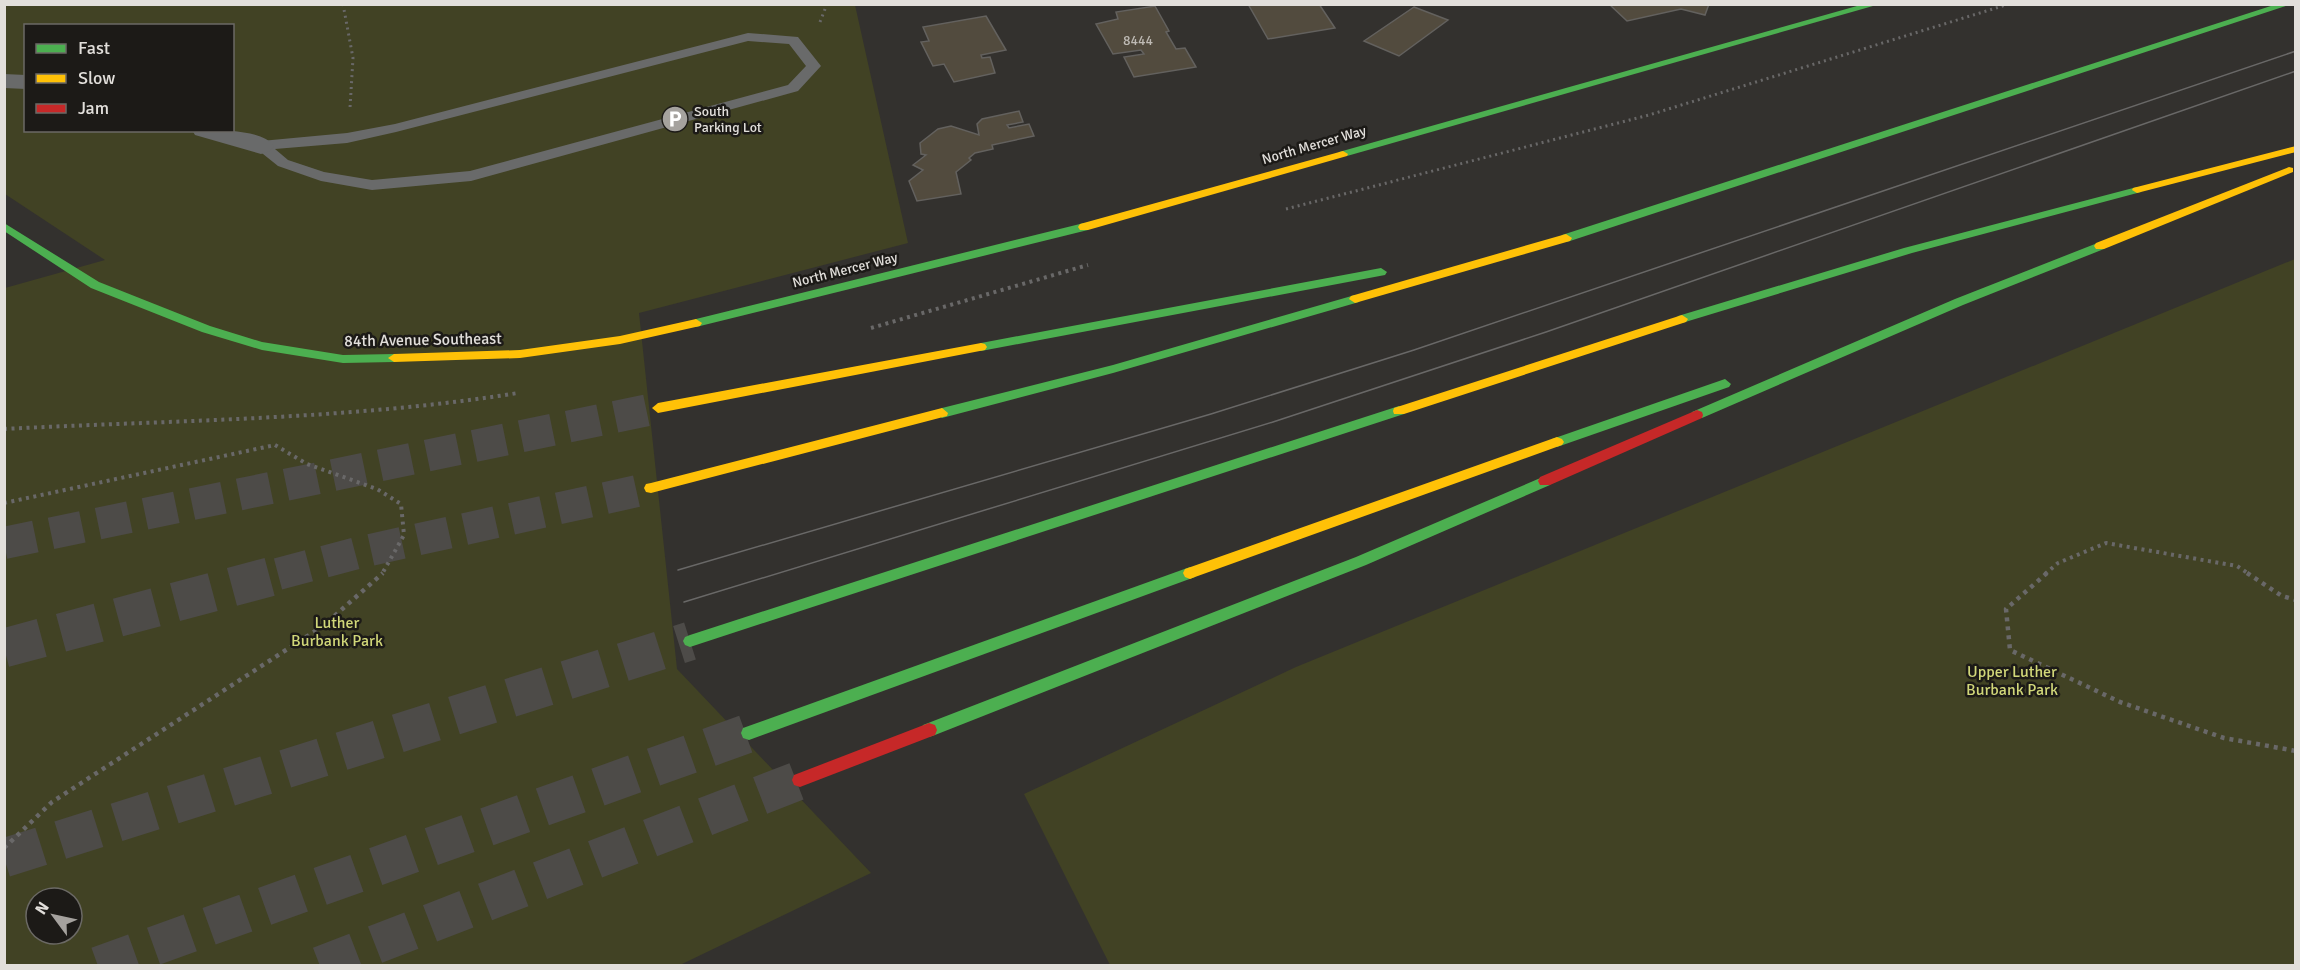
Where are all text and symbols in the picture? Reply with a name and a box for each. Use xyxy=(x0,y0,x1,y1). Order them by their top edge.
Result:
legend xyxy=(24,24,234,132)
house number: 8444 xyxy=(1123,32,1154,49)
text: Fast xyxy=(78,37,110,59)
text: Slow xyxy=(78,67,115,89)
text: Jam xyxy=(78,97,109,119)
place label: South Parking Lot xyxy=(694,103,762,136)
parking icon: South Parking Lot xyxy=(660,104,690,134)
street label: North Mercer Way xyxy=(1260,122,1369,168)
street label: North Mercer Way xyxy=(791,249,900,291)
street label: 84th Avenue Southeast xyxy=(344,329,502,351)
park label: Luther Burbank Park xyxy=(291,613,383,651)
park label: Upper Luther Burbank Park xyxy=(1966,662,2058,700)
north arrow xyxy=(24,886,84,946)
text: N xyxy=(31,898,54,918)

